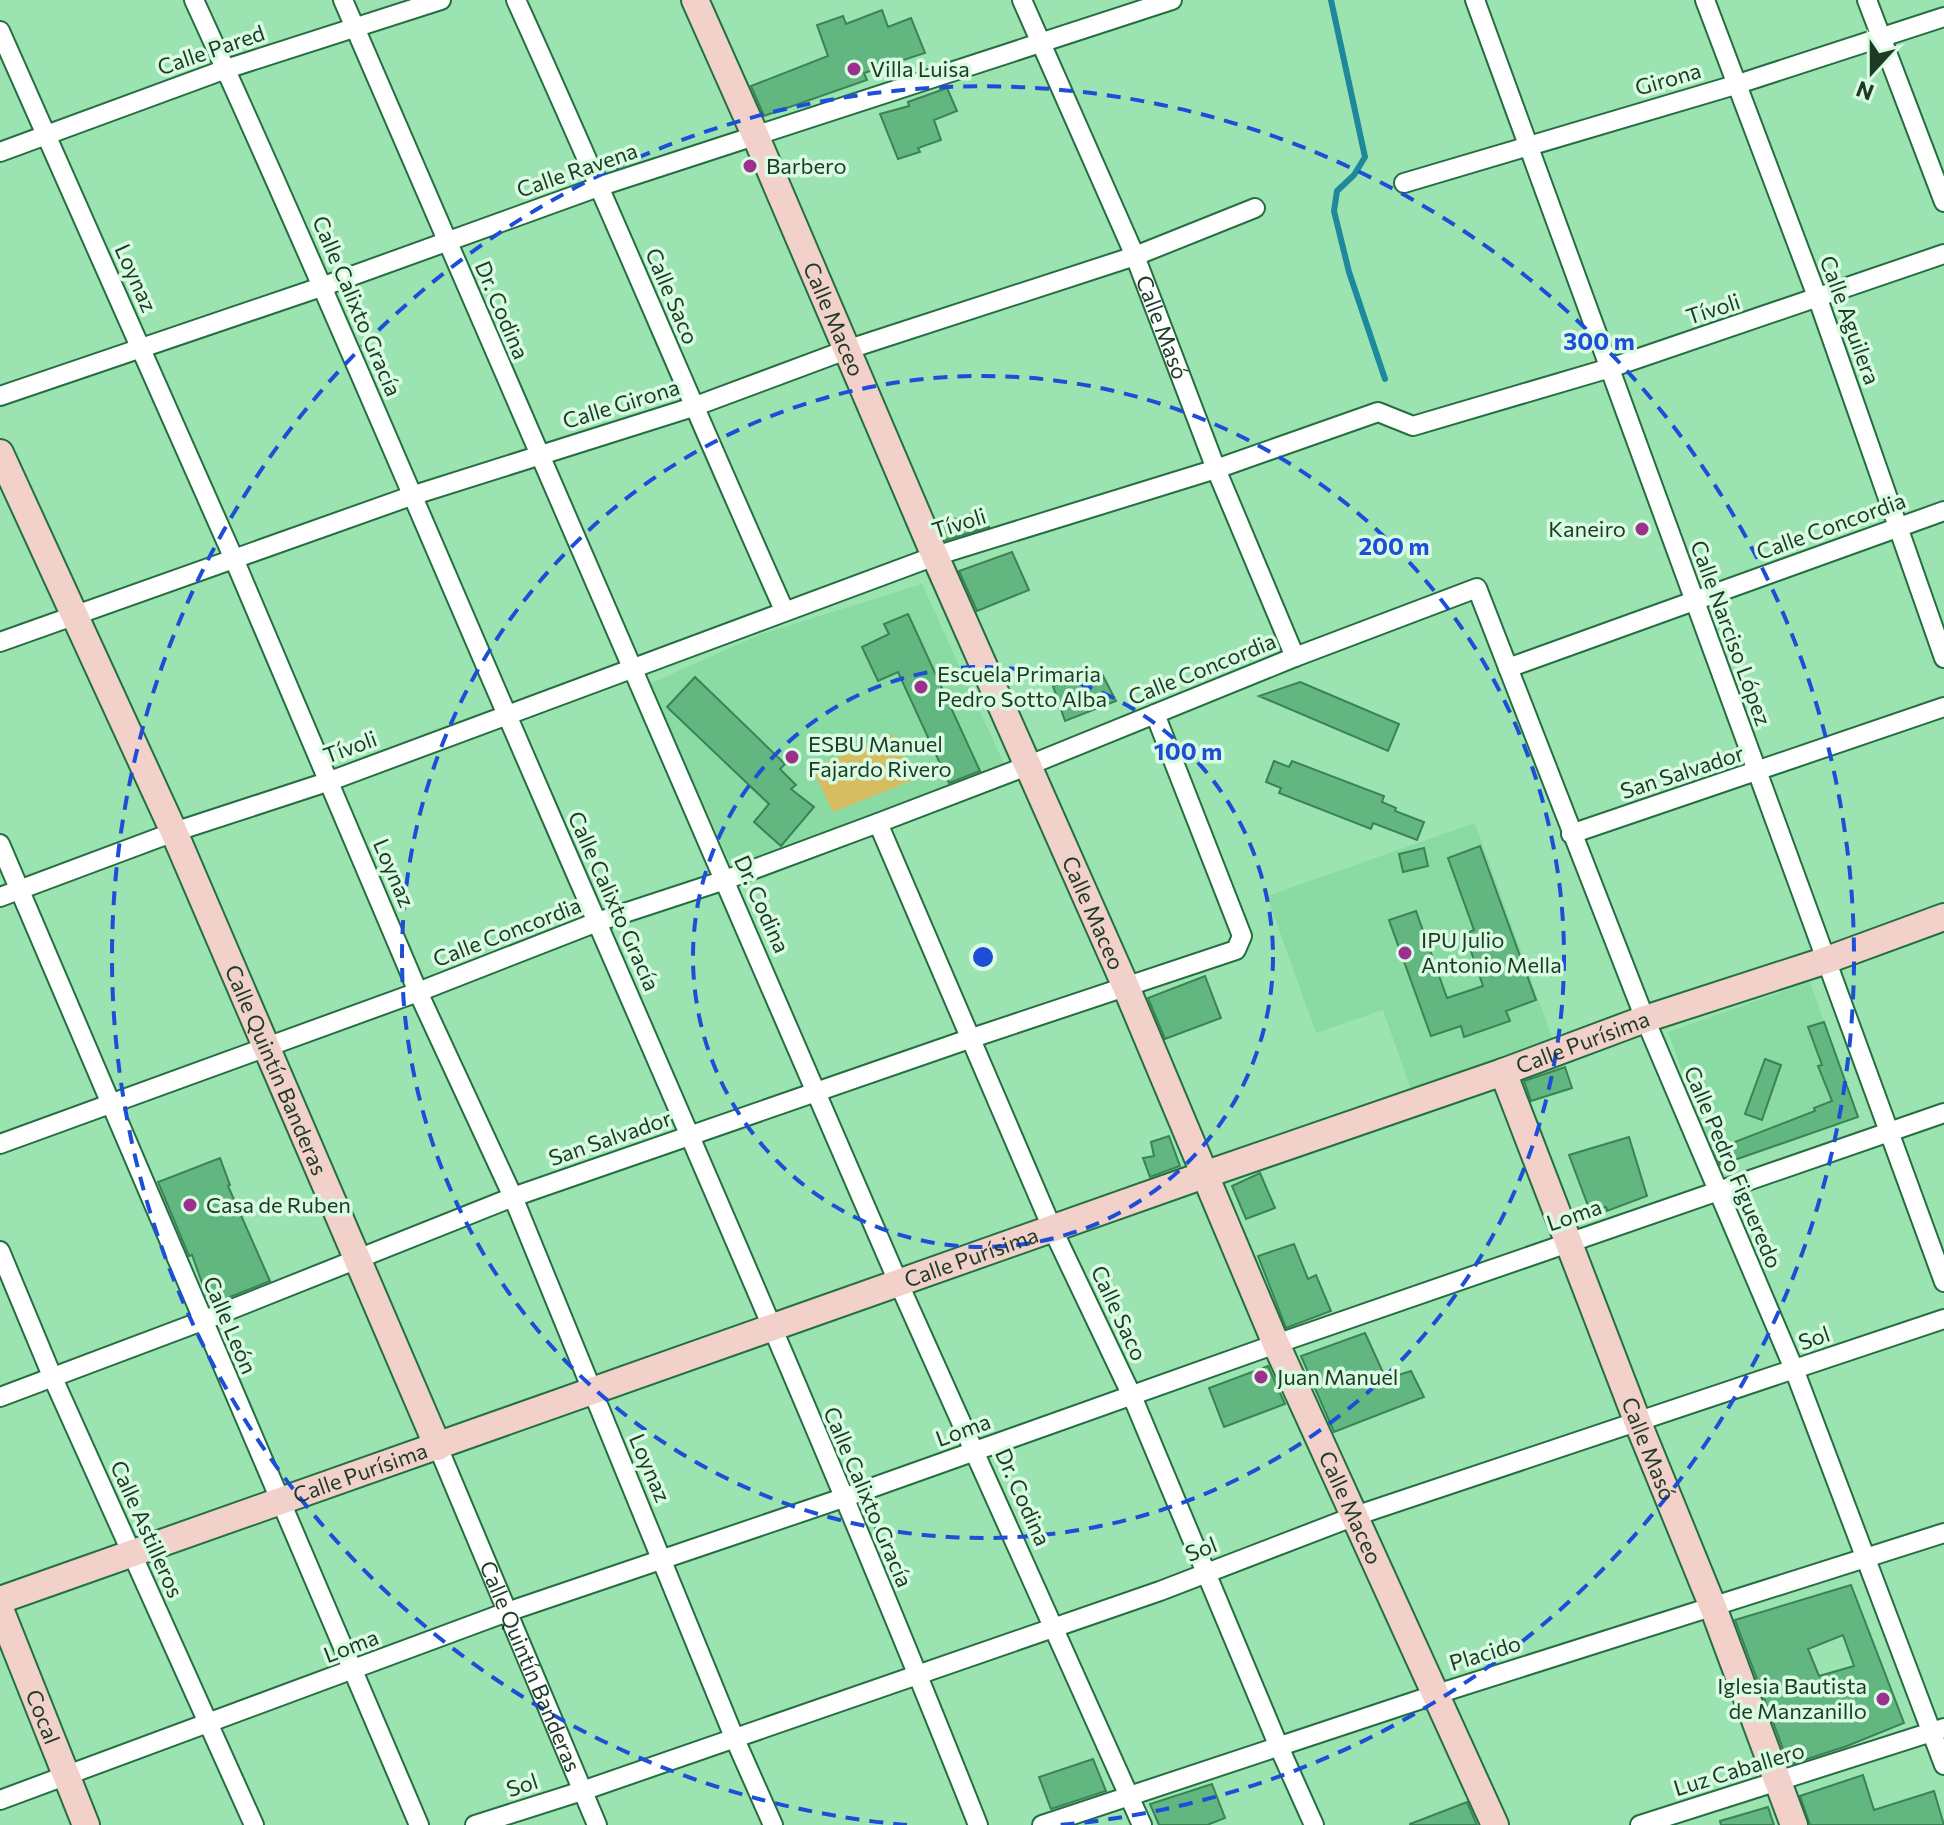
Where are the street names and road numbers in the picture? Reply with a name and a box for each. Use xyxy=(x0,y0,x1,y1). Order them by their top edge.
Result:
street label: Calle Pared xyxy=(154,19,268,80)
street label: Girona xyxy=(1632,56,1704,101)
street label: Calle Ravena xyxy=(513,136,641,203)
street label: Calle Calixto Gracía xyxy=(307,211,408,400)
street label: Loynaz xyxy=(110,240,163,316)
street label: Calle Saco xyxy=(640,244,705,348)
street label: Calle Aguilera xyxy=(1815,252,1886,388)
street label: Dr. Codina xyxy=(470,257,535,363)
street label: Calle Maceo xyxy=(798,258,871,380)
street label: Calle Masó xyxy=(1131,271,1195,383)
street label: Tívoli xyxy=(1682,287,1743,330)
street label: Calle Girona xyxy=(559,373,683,434)
street label: Calle Concordia xyxy=(1753,486,1909,565)
street label: Tívoli xyxy=(929,502,989,543)
street label: Calle Narciso López xyxy=(1685,536,1778,729)
street label: Calle Concordia xyxy=(1124,627,1280,710)
street label: Tívoli xyxy=(319,724,380,769)
street label: San Salvador xyxy=(1617,739,1747,804)
street label: Calle Calixto Gracía xyxy=(563,807,666,995)
street label: Loynaz xyxy=(368,834,421,911)
street label: Dr. Codina xyxy=(729,851,796,957)
street label: Calle Maceo xyxy=(1057,852,1131,974)
street label: Calle Concordia xyxy=(429,891,585,972)
street label: Calle Quintín Banderas xyxy=(220,960,334,1179)
street label: Calle Purísima xyxy=(1512,1005,1653,1079)
street label: Calle Pedro Figueredo xyxy=(1679,1062,1788,1272)
street label: San Salvador xyxy=(545,1104,675,1171)
street label: Loma xyxy=(1543,1193,1605,1236)
street label: Calle Purísima xyxy=(900,1221,1042,1293)
street label: Calle Saco xyxy=(1086,1261,1153,1365)
street label: Calle León xyxy=(198,1272,263,1378)
street label: Sol xyxy=(1794,1320,1833,1355)
street label: Calle Masó xyxy=(1616,1393,1682,1504)
street label: Calle Calixto Gracía xyxy=(818,1402,919,1591)
street label: Loma xyxy=(932,1407,994,1452)
street label: Loynaz xyxy=(624,1429,677,1506)
street label: Calle Purísima xyxy=(289,1436,431,1508)
street label: Dr. Codina xyxy=(990,1444,1057,1550)
street label: Calle Maceo xyxy=(1313,1446,1388,1568)
street label: Calle Astilleros xyxy=(105,1456,190,1602)
street label: Sol xyxy=(1181,1530,1220,1567)
street label: Calle Quintín Banderas xyxy=(474,1557,587,1776)
street label: Loma xyxy=(320,1623,382,1668)
street label: Placido xyxy=(1446,1629,1524,1676)
street label: Cocal xyxy=(20,1685,66,1748)
street label: Luz Caballero xyxy=(1670,1736,1808,1801)
street label: Sol xyxy=(503,1767,541,1802)

